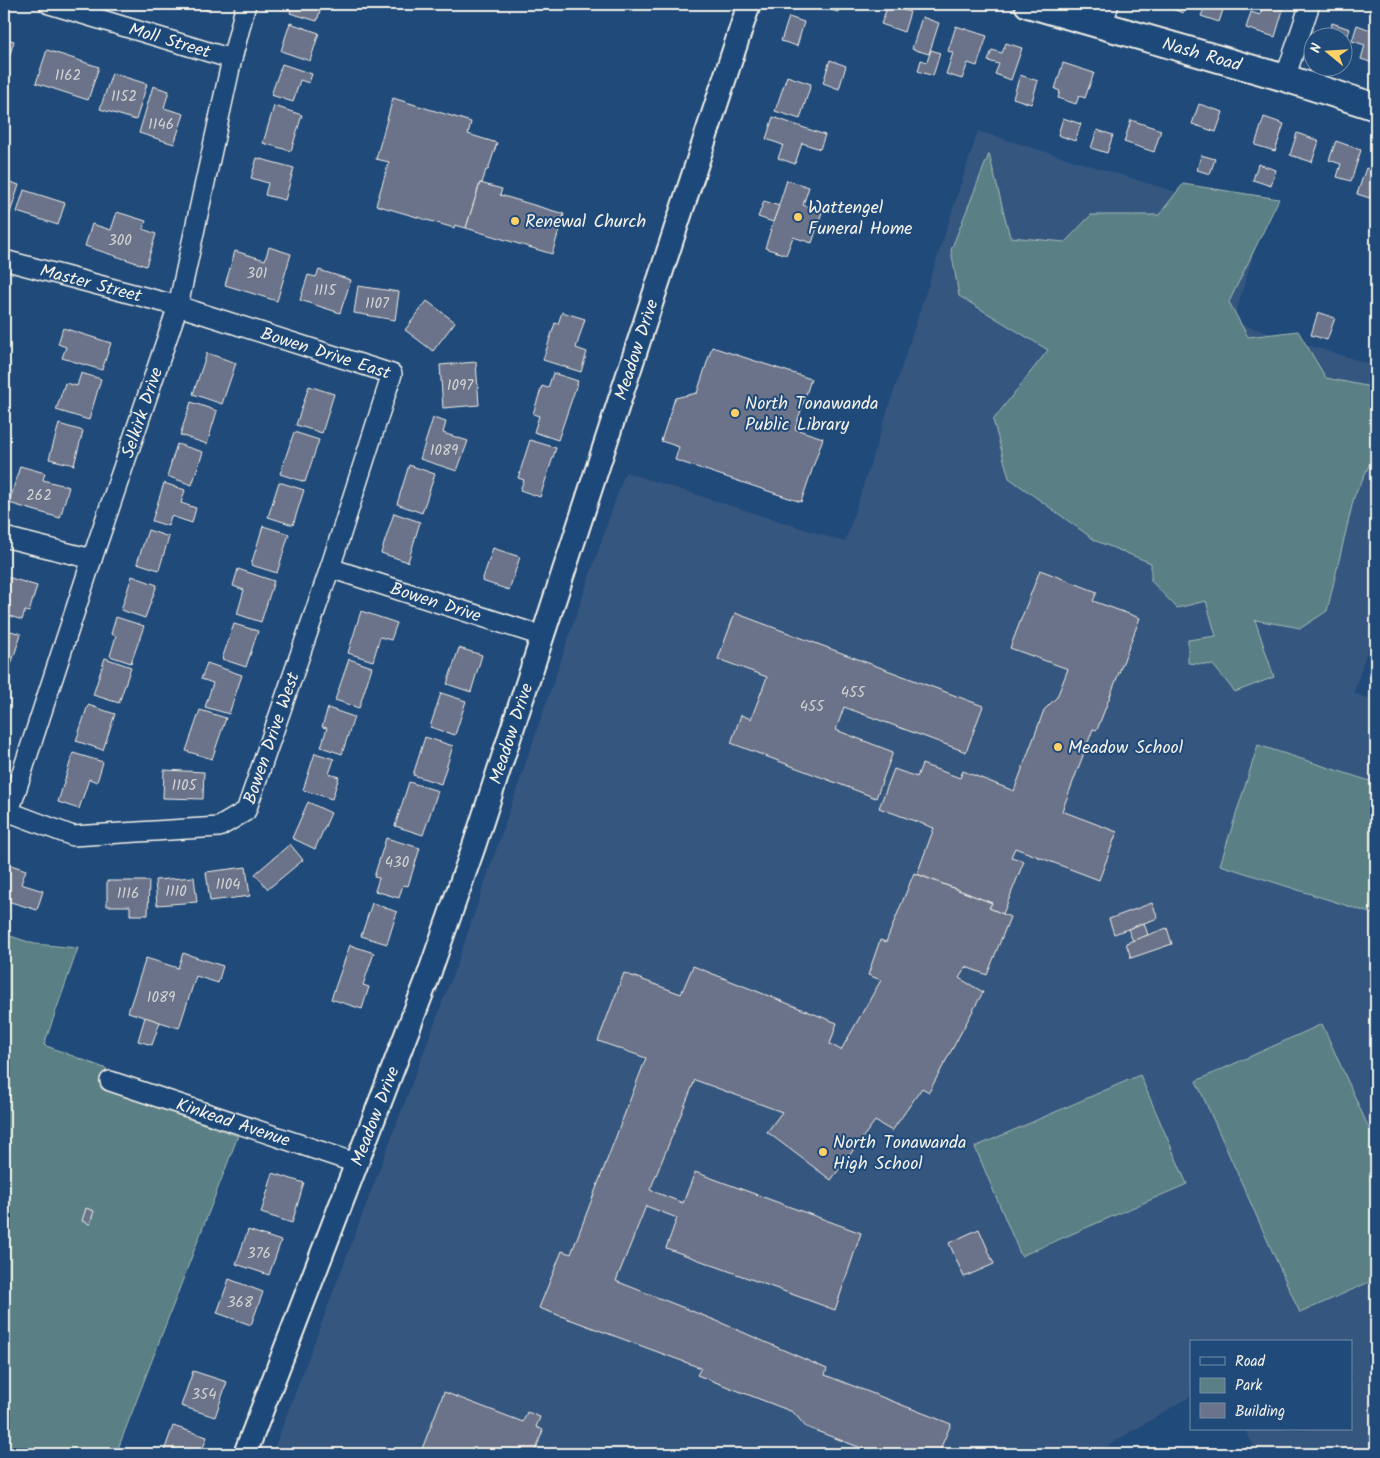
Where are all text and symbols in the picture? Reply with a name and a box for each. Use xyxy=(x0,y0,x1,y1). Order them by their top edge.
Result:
street label: Moll Street xyxy=(125,16,215,68)
north arrow xyxy=(1302,28,1352,78)
street label: Nash Road xyxy=(1158,30,1246,81)
text: N xyxy=(1305,41,1328,56)
house number: 1162 xyxy=(55,64,81,88)
house number: 1152 xyxy=(111,85,137,109)
house number: 1146 xyxy=(148,113,174,137)
place label: Wattengel Funeral Home xyxy=(808,194,912,244)
place label: Renewal Church xyxy=(525,208,646,237)
marker: Wattengel Funeral Home xyxy=(792,211,804,223)
marker: Renewal Church xyxy=(509,215,521,227)
house number: 300 xyxy=(108,229,132,253)
street label: Master Street xyxy=(37,257,146,312)
house number: 301 xyxy=(247,262,268,286)
house number: 1115 xyxy=(314,279,337,303)
house number: 1107 xyxy=(365,292,390,316)
street label: Meadow Drive xyxy=(608,296,668,404)
street label: Bowen Drive East xyxy=(257,320,395,389)
street label: Selkirk Drive xyxy=(114,364,172,462)
house number: 1097 xyxy=(447,374,474,398)
place label: North Tonawanda Public Library xyxy=(745,390,879,440)
marker: North Tonawanda Public Library xyxy=(729,407,741,419)
house number: 1089 xyxy=(430,439,459,463)
house number: 262 xyxy=(26,484,52,508)
street label: Bowen Drive xyxy=(386,575,485,632)
street label: Bowen Drive West xyxy=(236,667,309,809)
street label: Meadow Drive xyxy=(482,680,542,788)
house number: 455 xyxy=(841,681,866,705)
house number: 455 xyxy=(800,695,825,719)
place label: Meadow School xyxy=(1068,734,1184,763)
marker: Meadow School xyxy=(1052,741,1064,753)
house number: 1105 xyxy=(172,774,197,798)
house number: 430 xyxy=(385,851,410,875)
house number: 1104 xyxy=(215,873,241,897)
house number: 1110 xyxy=(165,880,187,904)
house number: 1116 xyxy=(117,882,139,906)
house number: 1089 xyxy=(147,986,176,1010)
street label: Meadow Drive xyxy=(344,1062,408,1171)
street label: Kinkead Avenue xyxy=(172,1091,294,1156)
place label: North Tonawanda High School xyxy=(833,1129,967,1179)
marker: North Tonawanda High School xyxy=(817,1146,829,1158)
house number: 376 xyxy=(247,1242,271,1266)
house number: 368 xyxy=(227,1291,254,1315)
legend xyxy=(1190,1340,1352,1430)
text: Road xyxy=(1235,1350,1266,1374)
text: Park xyxy=(1235,1374,1263,1398)
house number: 354 xyxy=(192,1383,216,1407)
text: Building xyxy=(1235,1400,1285,1424)

